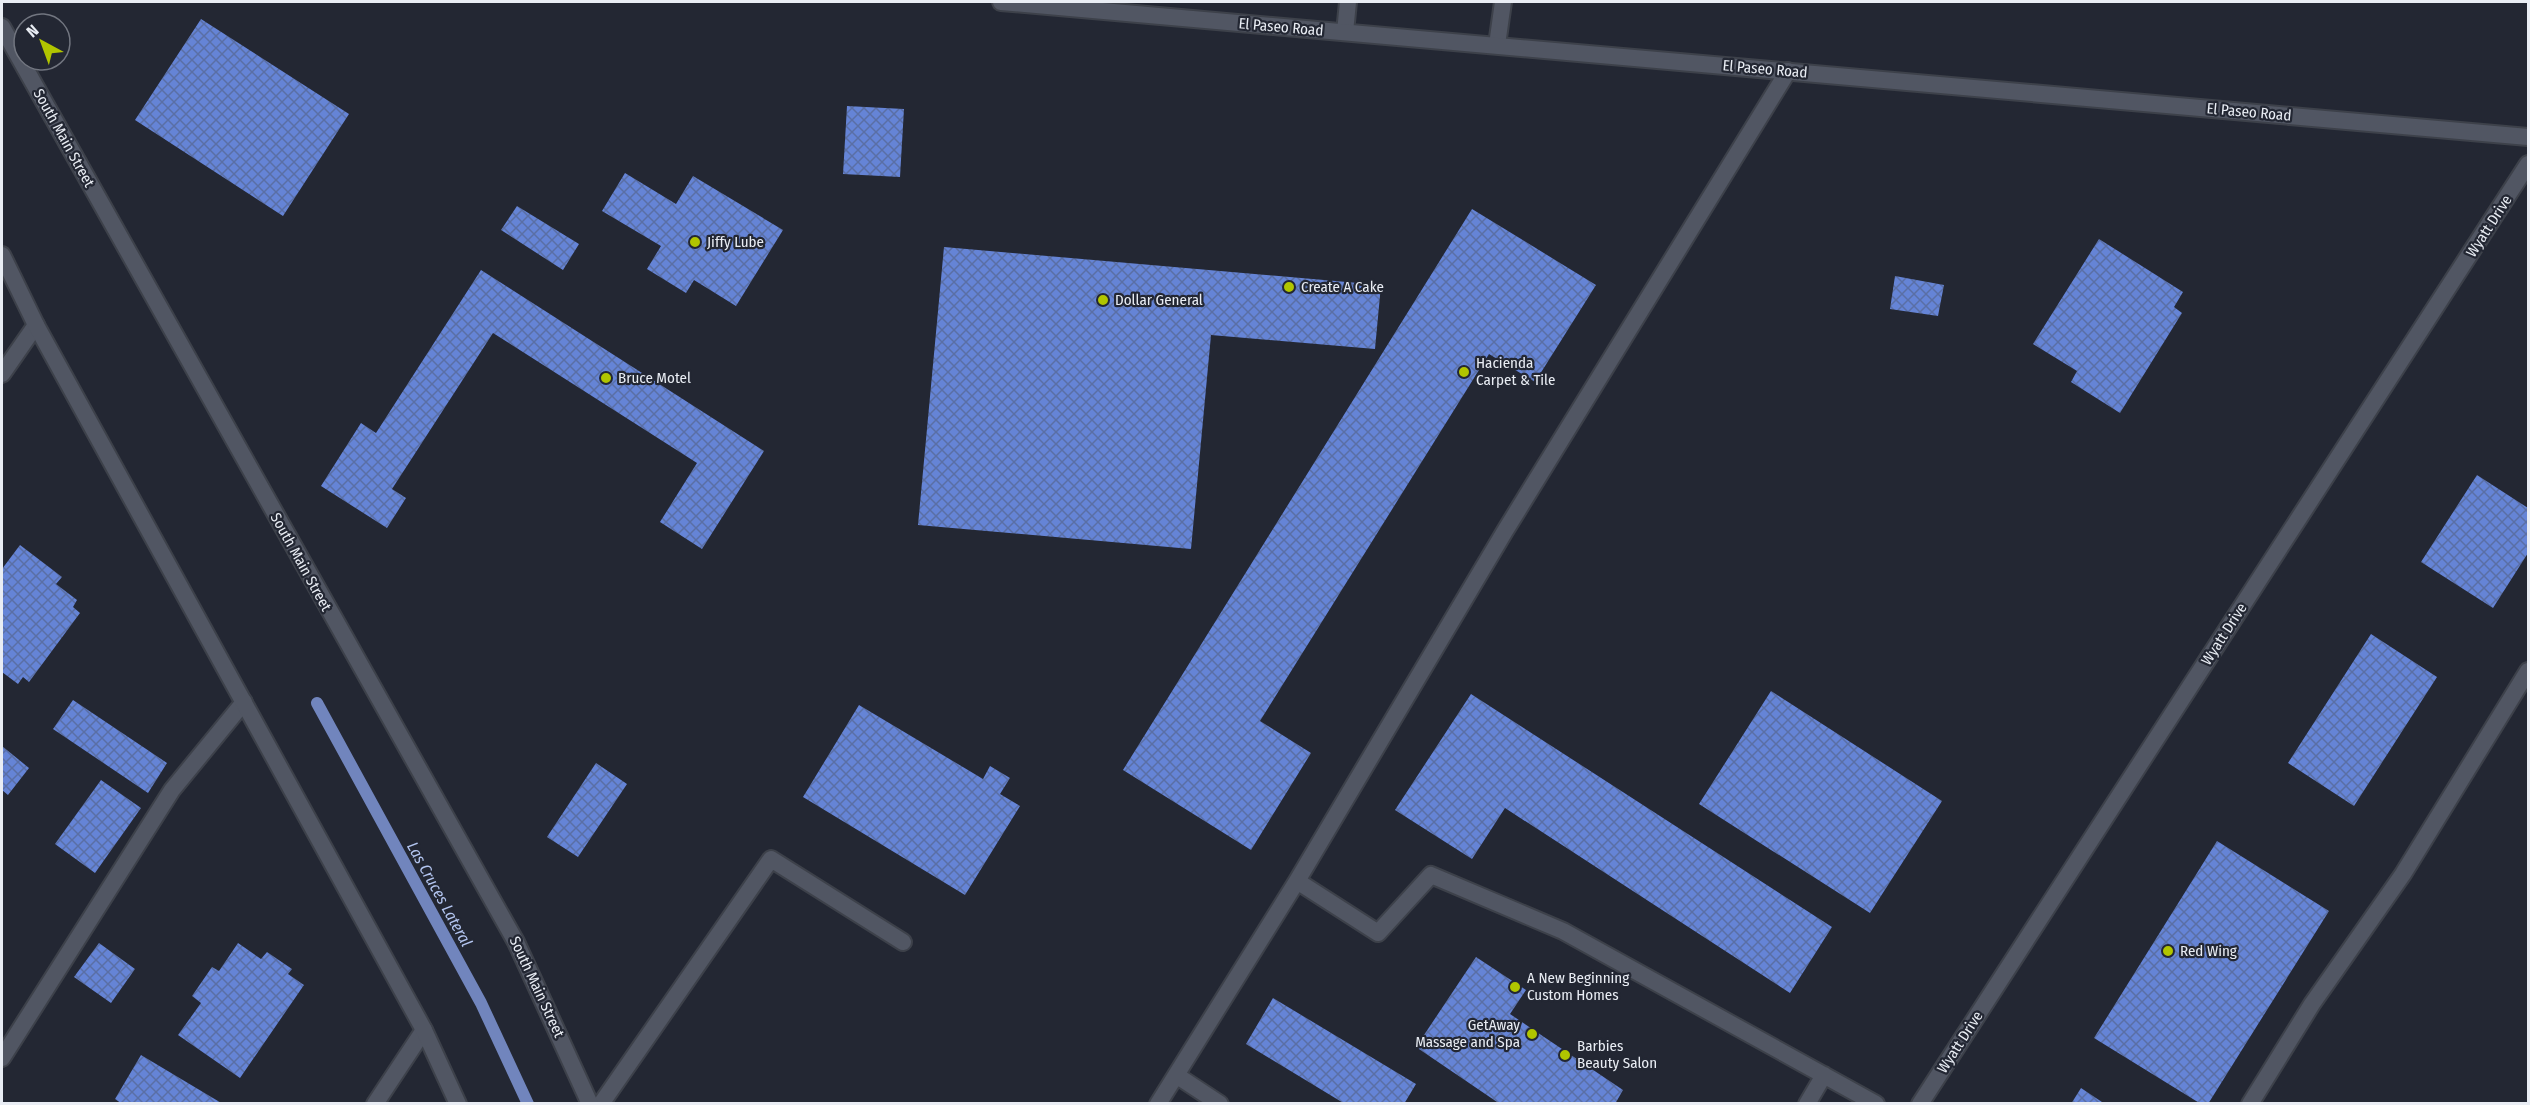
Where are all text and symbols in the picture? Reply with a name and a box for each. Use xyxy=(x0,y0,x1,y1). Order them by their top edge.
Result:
north arrow xyxy=(12,12,72,72)
street label: El Paseo Road xyxy=(1238,14,1324,40)
text: N xyxy=(23,21,42,41)
street label: El Paseo Road xyxy=(1722,56,1808,82)
street label: South Main Street xyxy=(30,86,98,190)
street label: El Paseo Road xyxy=(2206,99,2292,125)
street label: Wyatt Drive xyxy=(2462,192,2516,260)
place label: Jiffy Lube xyxy=(707,233,764,251)
marker: Jiffy Lube xyxy=(688,235,702,249)
place label: Create A Cake xyxy=(1301,278,1384,296)
marker: Create A Cake xyxy=(1282,280,1296,294)
place label: Dollar General xyxy=(1115,291,1203,309)
marker: Dollar General xyxy=(1096,293,1110,307)
place label: Hacienda Carpet & Tile xyxy=(1476,354,1555,389)
marker: Hacienda Carpet & Tile xyxy=(1457,365,1471,379)
place label: Bruce Motel xyxy=(618,369,691,387)
marker: Bruce Motel xyxy=(599,371,613,385)
street label: South Main Street xyxy=(267,510,335,614)
street label: Wyatt Drive xyxy=(2197,600,2251,668)
water label: Las Cruces Lateral xyxy=(403,839,476,950)
street label: South Main Street xyxy=(506,934,568,1041)
place label: Red Wing xyxy=(2180,942,2237,960)
marker: Red Wing xyxy=(2161,944,2175,958)
place label: A New Beginning Custom Homes xyxy=(1527,969,1629,1004)
marker: A New Beginning Custom Homes xyxy=(1508,980,1522,994)
street label: Wyatt Drive xyxy=(1933,1008,1987,1076)
place label: GetAway Massage and Spa xyxy=(1415,1016,1520,1051)
marker: GetAway Massage and Spa xyxy=(1525,1027,1539,1041)
place label: Barbies Beauty Salon xyxy=(1577,1037,1657,1072)
marker: Barbies Beauty Salon xyxy=(1558,1048,1572,1062)

